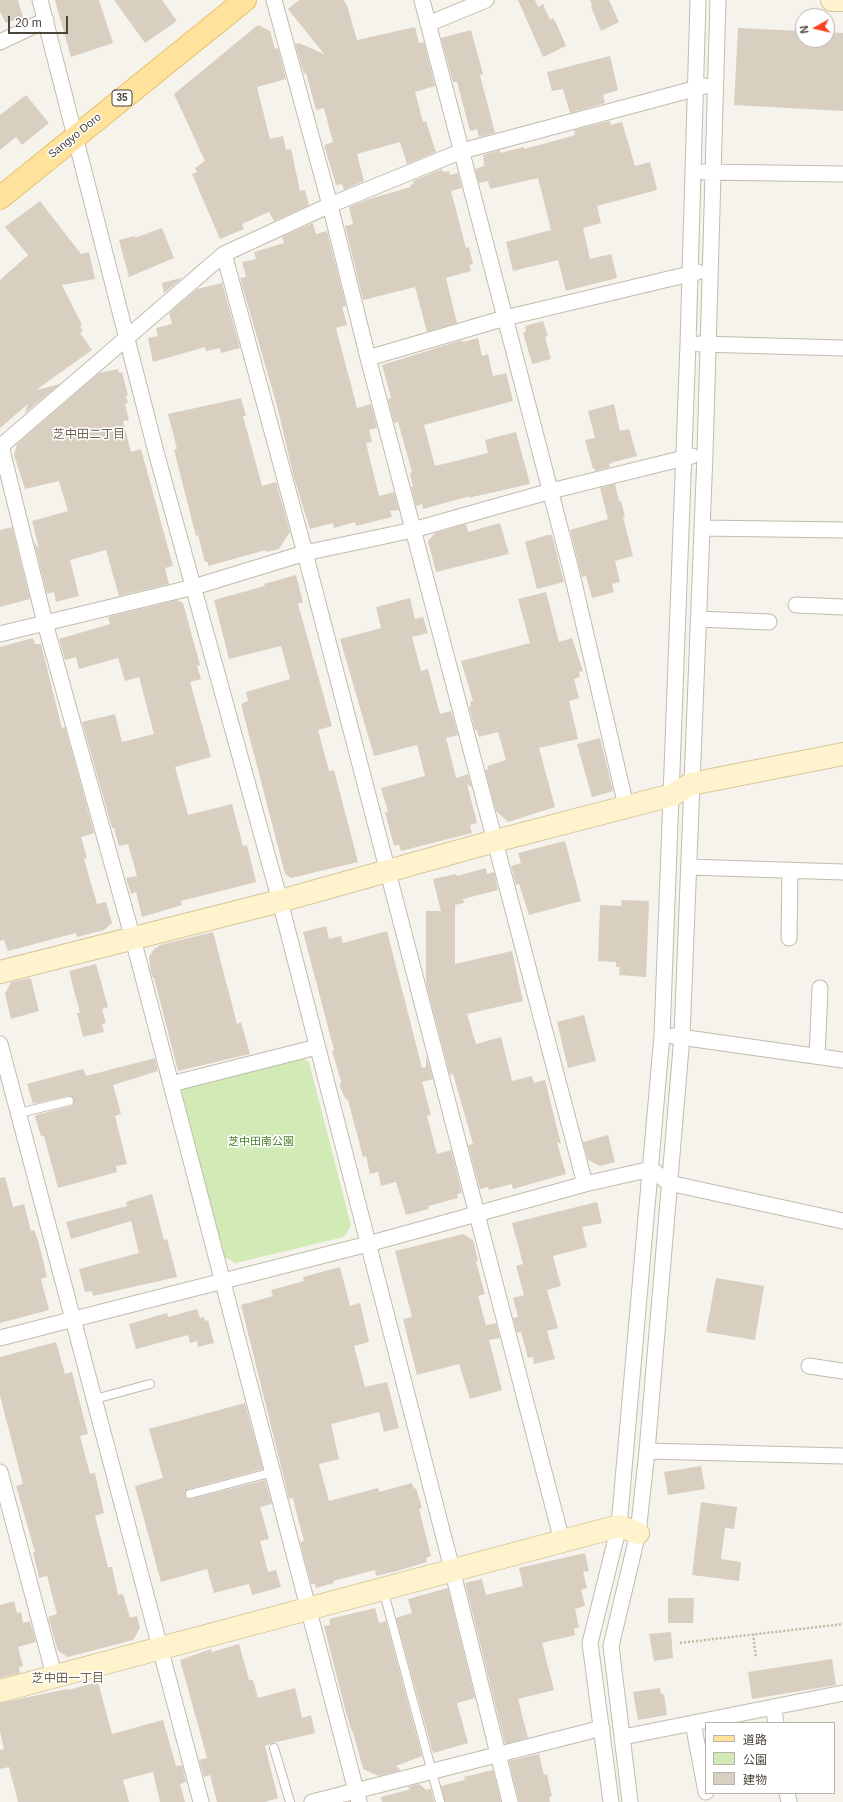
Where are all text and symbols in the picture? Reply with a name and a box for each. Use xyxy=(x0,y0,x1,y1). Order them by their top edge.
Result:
scale bar xyxy=(10,8,70,34)
north arrow xyxy=(795,8,835,48)
text: 20 m xyxy=(15,16,42,30)
text: N xyxy=(798,25,811,34)
road number: 35 xyxy=(112,90,132,106)
street label: Sangyo Doro xyxy=(46,111,104,161)
district label: 芝中田二丁目 xyxy=(53,428,125,442)
park label: 芝中田南公園 xyxy=(228,1135,294,1149)
district label: 芝中田一丁目 xyxy=(32,1672,104,1686)
legend xyxy=(705,1722,835,1794)
text: 道路 xyxy=(743,1733,767,1747)
text: 公園 xyxy=(743,1753,767,1767)
text: 建物 xyxy=(743,1773,767,1787)

